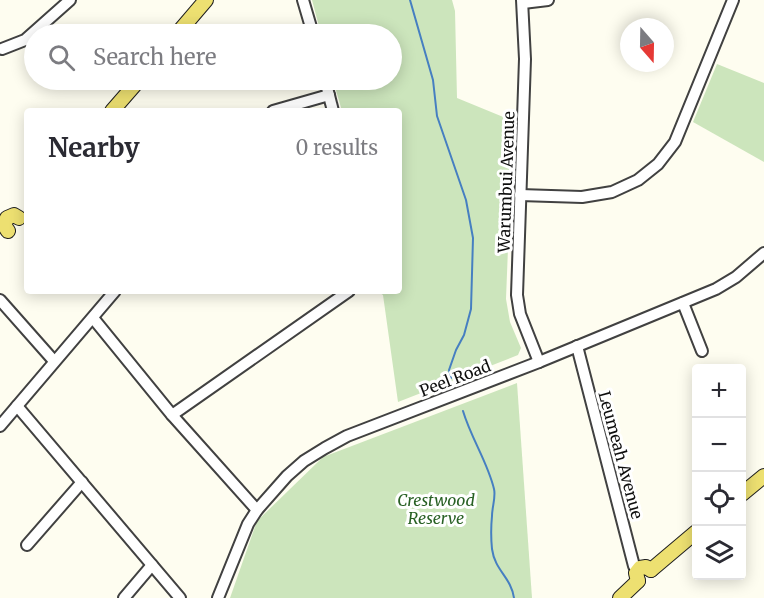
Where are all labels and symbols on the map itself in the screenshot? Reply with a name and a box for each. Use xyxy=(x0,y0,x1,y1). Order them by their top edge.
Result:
north arrow xyxy=(620,18,674,72)
street label: Warumbui Avenue xyxy=(494,111,518,254)
street label: Peel Road xyxy=(417,355,494,401)
street label: Leumeah Avenue xyxy=(594,389,648,521)
park label: Crestwood Reserve xyxy=(397,490,475,528)

